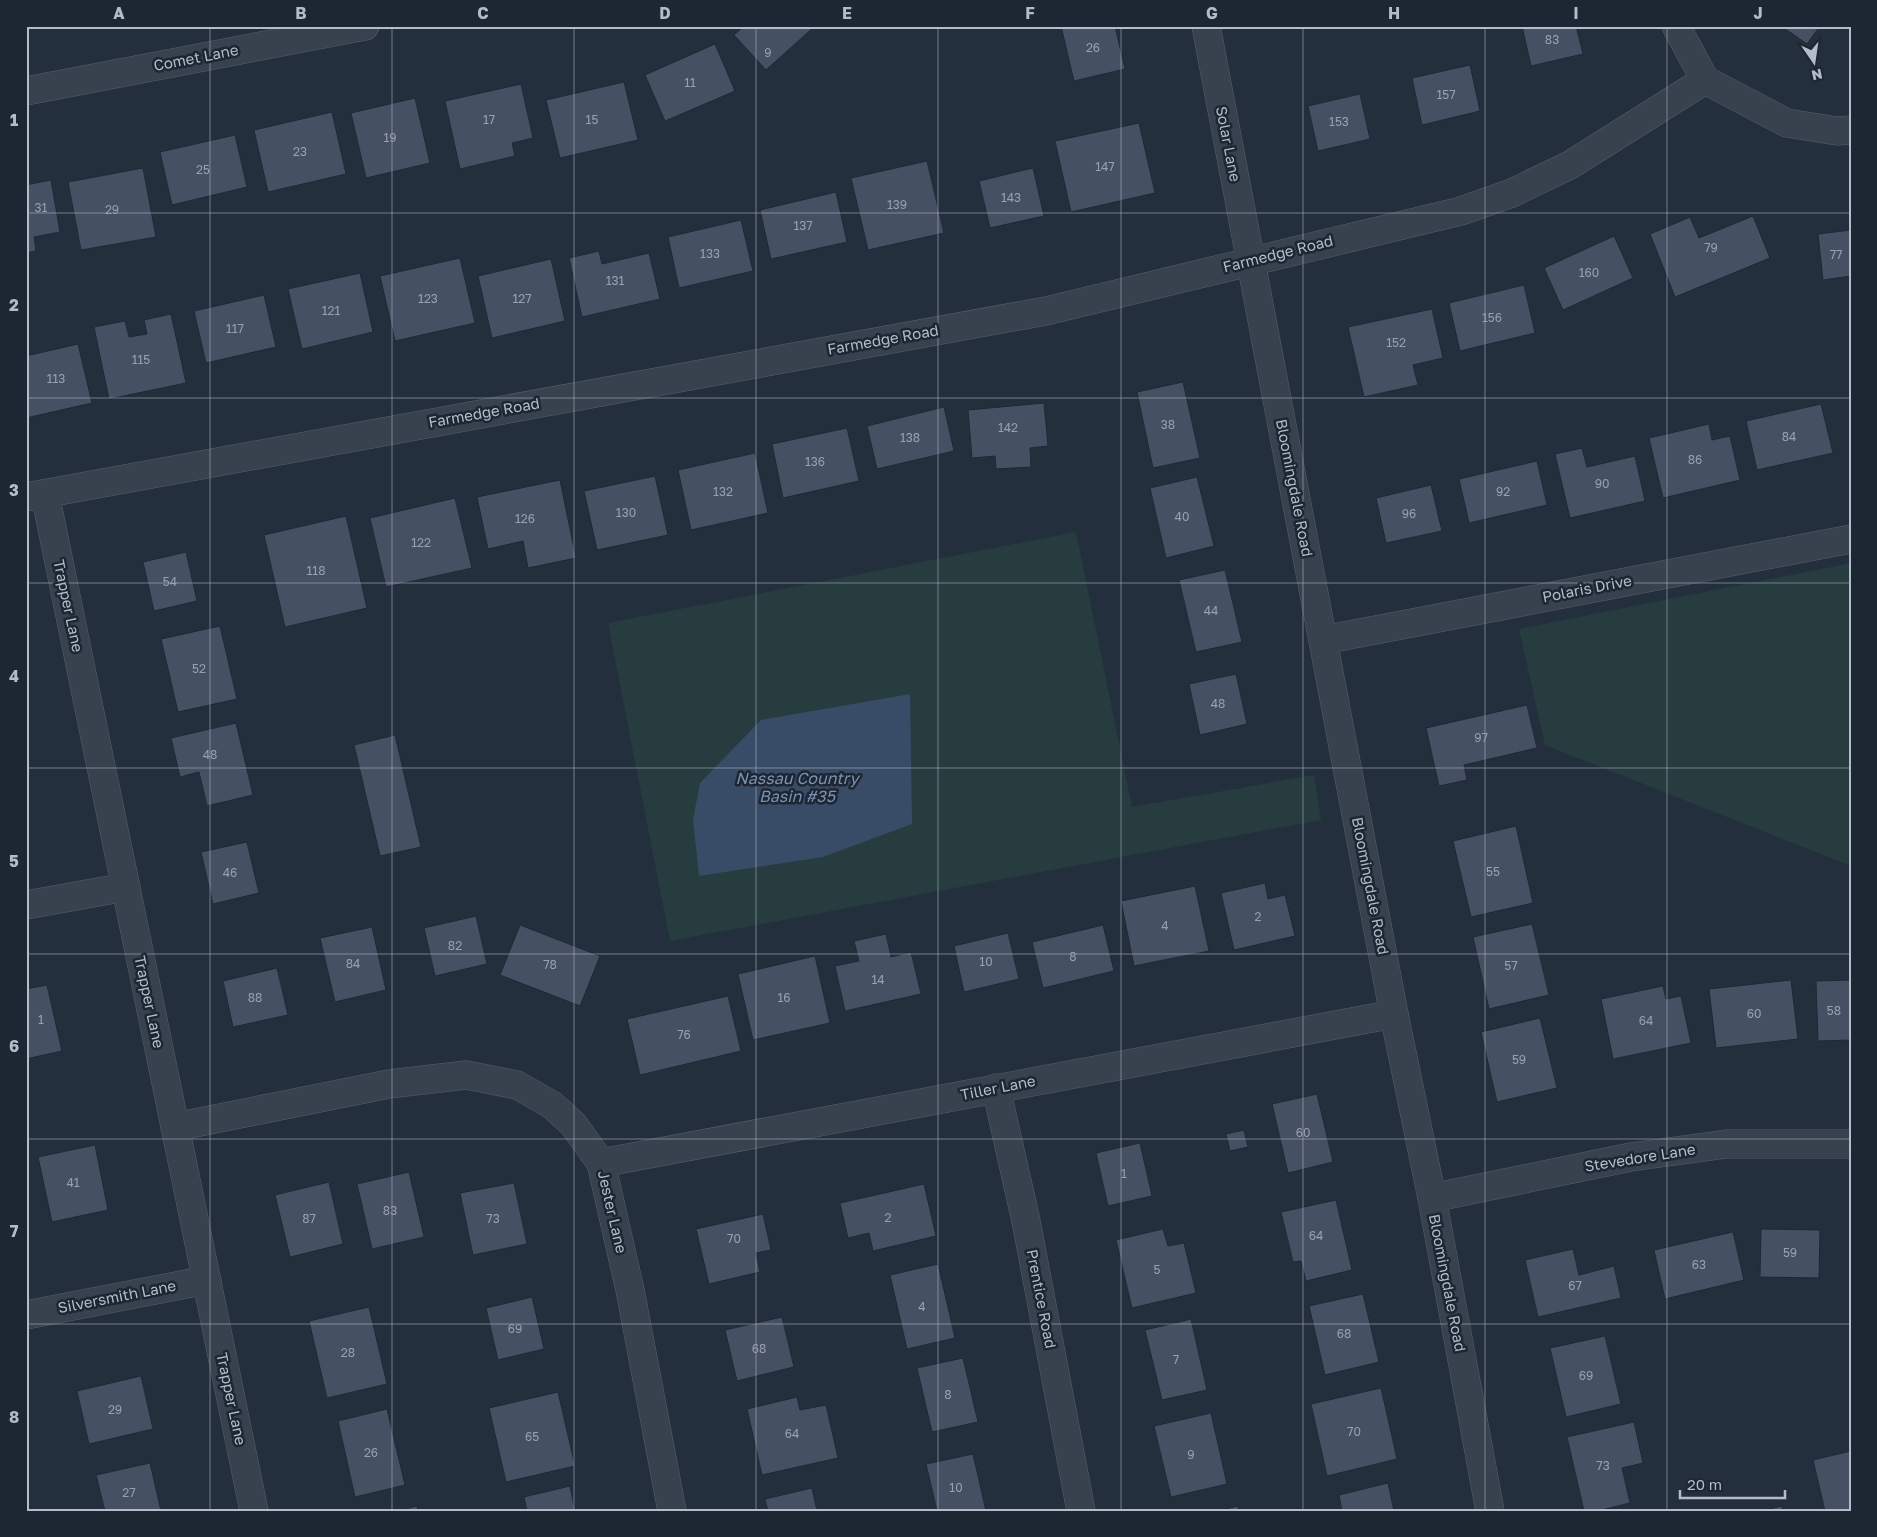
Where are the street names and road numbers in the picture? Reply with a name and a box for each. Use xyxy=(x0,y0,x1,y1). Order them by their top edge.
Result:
street label: Comet Lane xyxy=(152,40,240,74)
street label: Solar Lane xyxy=(1213,105,1245,183)
street label: Farmedge Road xyxy=(1221,231,1335,275)
street label: Farmedge Road xyxy=(826,320,940,358)
street label: Farmedge Road xyxy=(427,393,541,431)
street label: Bloomingdale Road xyxy=(1273,417,1317,558)
street label: Trapper Lane xyxy=(50,558,88,654)
street label: Polaris Drive xyxy=(1541,570,1633,606)
street label: Bloomingdale Road xyxy=(1349,815,1393,956)
street label: Trapper Lane xyxy=(131,954,169,1050)
street label: Tiller Lane xyxy=(959,1071,1037,1103)
street label: Stevedore Lane xyxy=(1583,1139,1697,1175)
street label: Jester Lane xyxy=(595,1169,631,1255)
street label: Bloomingdale Road xyxy=(1426,1212,1470,1353)
street label: Prentice Road xyxy=(1024,1248,1060,1350)
street label: Silversmith Lane xyxy=(56,1276,178,1316)
street label: Trapper Lane xyxy=(213,1351,251,1447)

